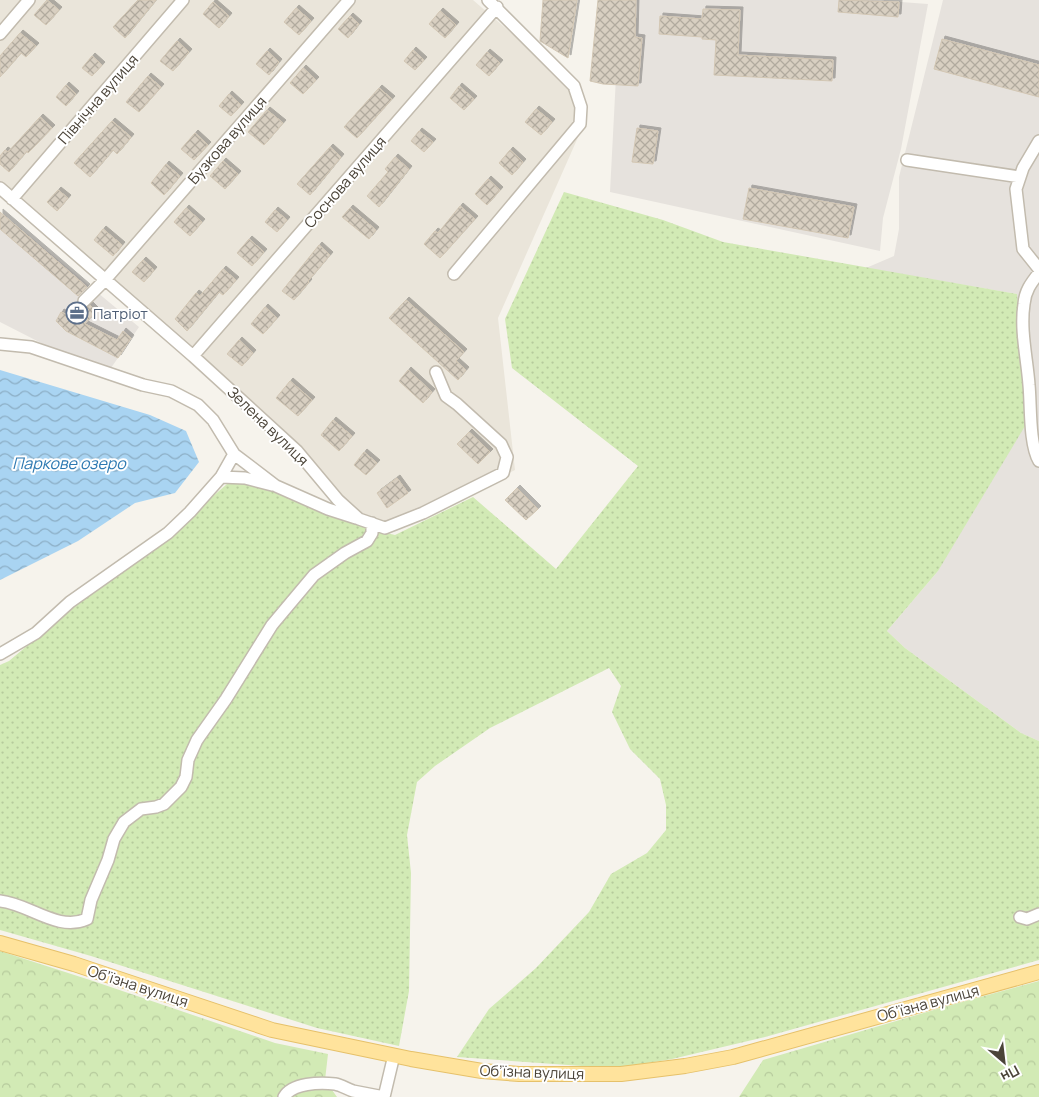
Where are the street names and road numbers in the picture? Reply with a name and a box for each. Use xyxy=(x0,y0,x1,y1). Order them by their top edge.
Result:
street label: Північна вулиця xyxy=(53,49,143,149)
street label: Бузкова вулиця xyxy=(183,91,271,189)
street label: Соснова вулиця xyxy=(299,132,391,232)
street label: Зелена вулиця xyxy=(223,382,313,470)
street label: Об’їзна вулиця xyxy=(85,960,191,1012)
street label: Об’їзна вулиця xyxy=(875,979,981,1027)
street label: Об’їзна вулиця xyxy=(479,1060,585,1084)

